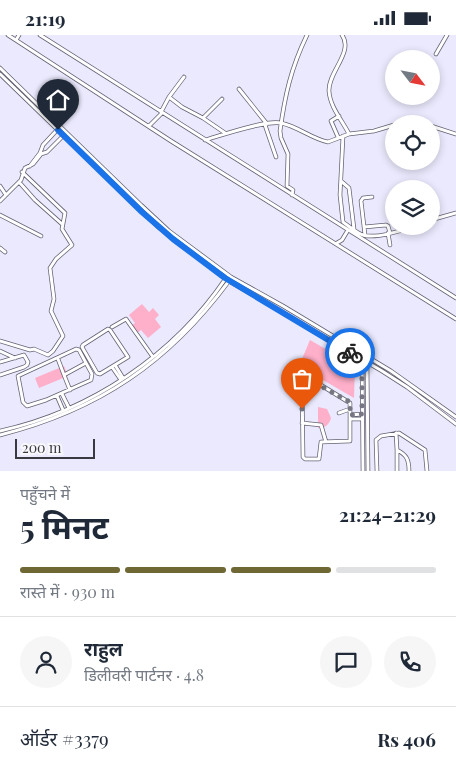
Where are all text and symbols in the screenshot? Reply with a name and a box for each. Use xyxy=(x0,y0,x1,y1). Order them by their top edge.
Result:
text: 21:19 xyxy=(25,5,66,31)
north arrow xyxy=(385,50,440,105)
map controls xyxy=(385,50,440,235)
pin xyxy=(37,79,79,130)
icon: home xyxy=(44,86,72,114)
button: locate xyxy=(385,115,440,170)
button: layers xyxy=(385,180,440,235)
courier xyxy=(325,328,375,378)
icon: bike xyxy=(336,339,364,367)
pin xyxy=(281,358,323,409)
icon: bag xyxy=(288,365,316,393)
scale bar xyxy=(15,436,95,459)
text: 200 m xyxy=(22,438,61,457)
text: पहुँचने में xyxy=(20,483,70,504)
text: 21:24–21:29 xyxy=(339,501,436,527)
text: 5 मिनट xyxy=(20,504,109,547)
text: रास्ते में · 930 m xyxy=(20,581,115,602)
text: राहुल xyxy=(84,635,123,661)
button: person xyxy=(20,636,72,688)
button: chat xyxy=(320,636,372,688)
button: phone xyxy=(384,636,436,688)
text: डिलीवरी पार्टनर · 4.8 xyxy=(84,664,204,685)
text: ऑर्डर #3379 xyxy=(20,725,109,751)
text: Rs 406 xyxy=(377,726,436,752)

